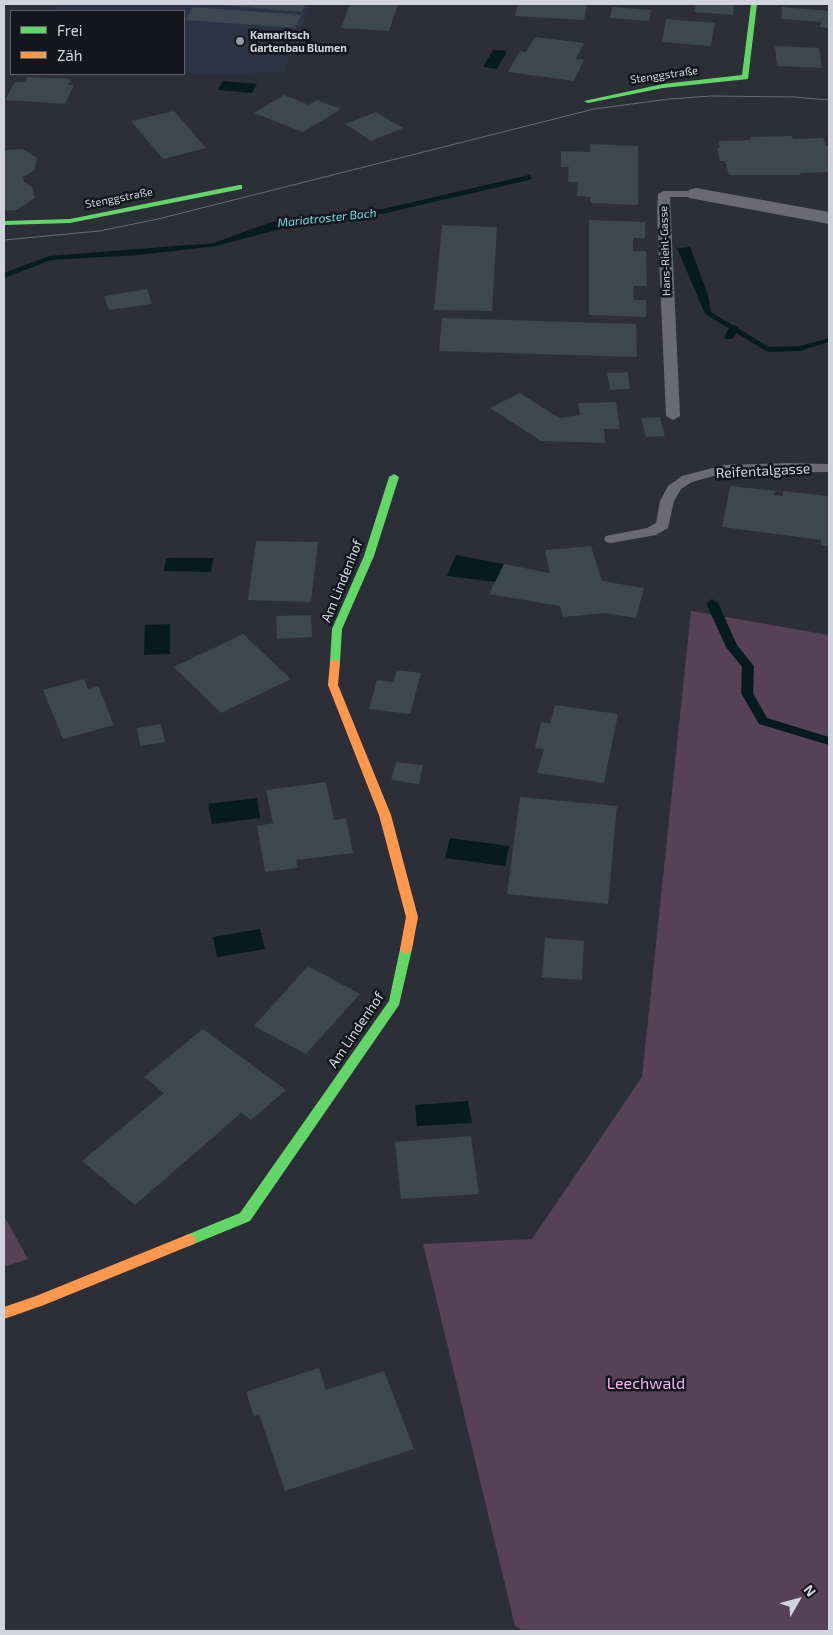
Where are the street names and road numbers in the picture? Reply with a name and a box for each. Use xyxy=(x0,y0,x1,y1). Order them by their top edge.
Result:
street label: Stenggstraße xyxy=(629,64,699,86)
street label: Stenggstraße xyxy=(84,185,154,211)
street label: Hans-Riehl-Gasse xyxy=(657,206,673,296)
street label: Reifentalgasse xyxy=(715,460,811,482)
street label: Am Lindenhof xyxy=(318,537,366,625)
street label: Am Lindenhof xyxy=(324,989,388,1071)

